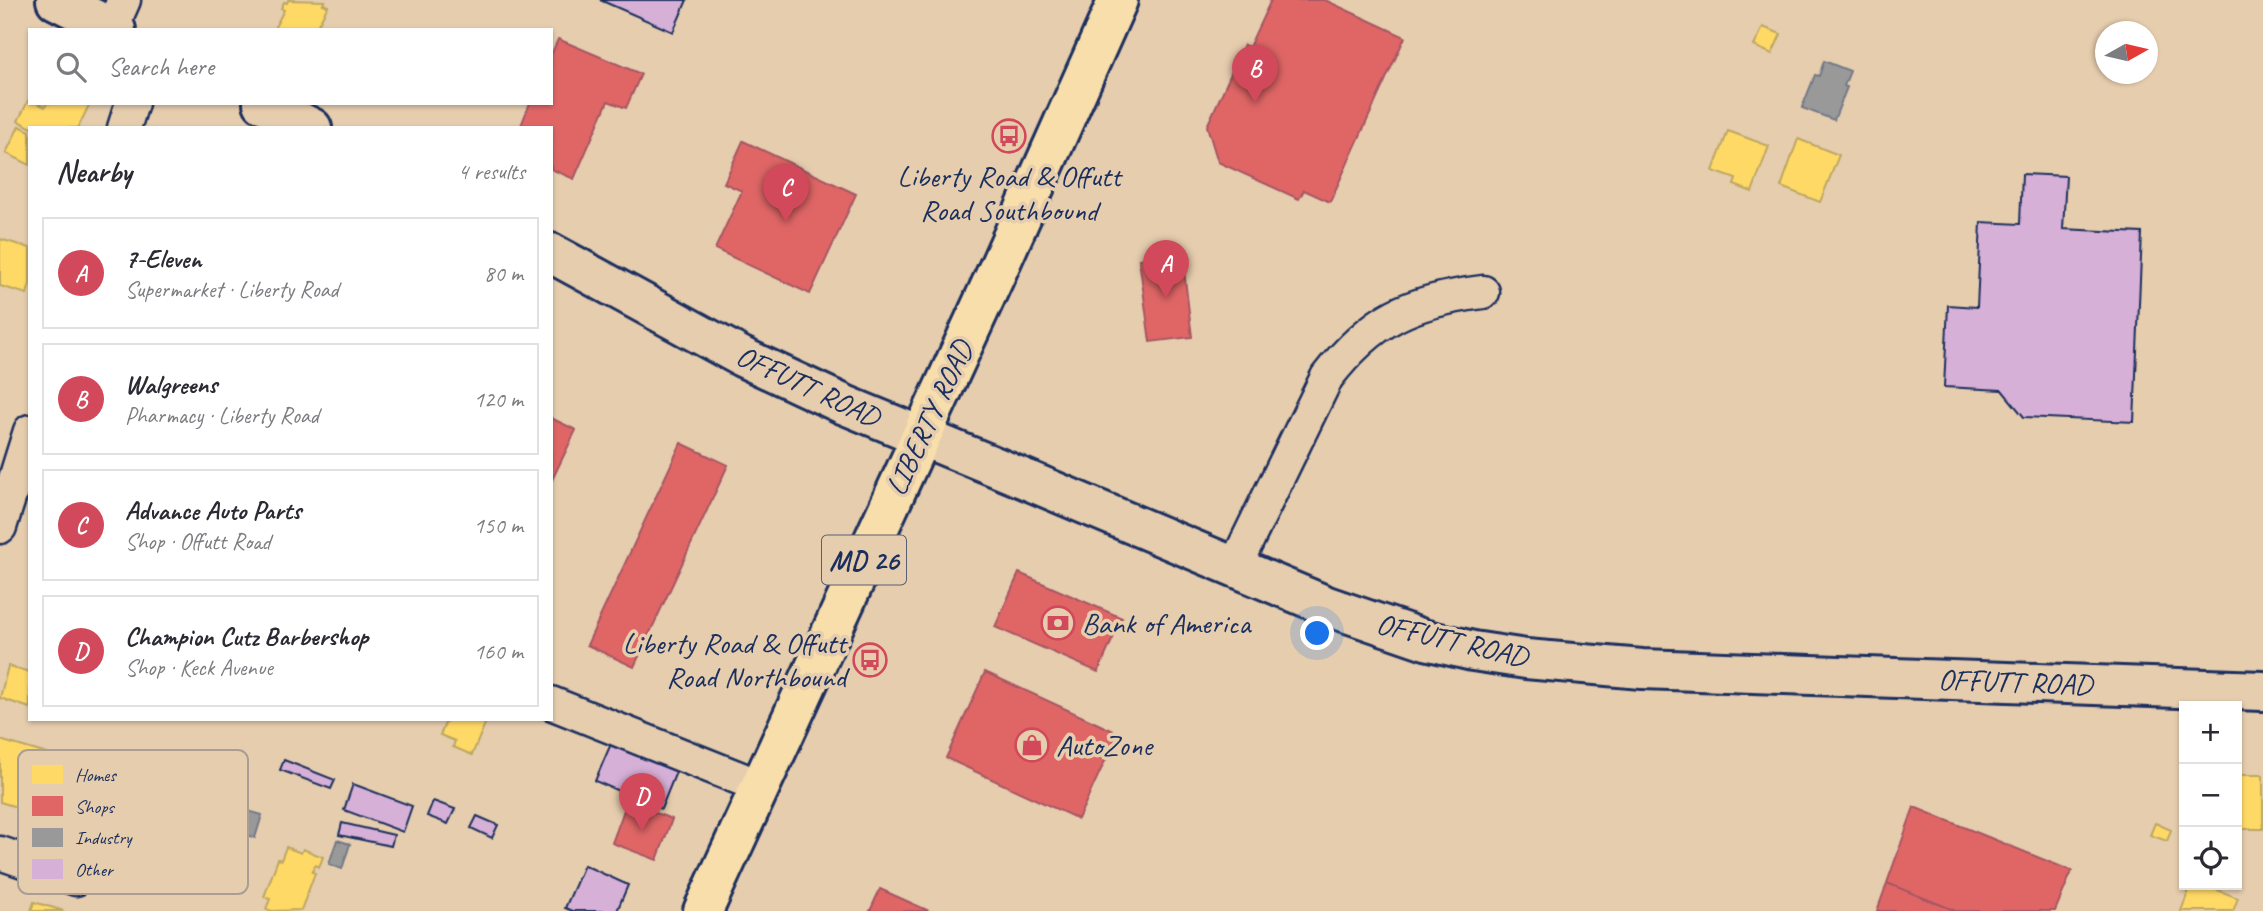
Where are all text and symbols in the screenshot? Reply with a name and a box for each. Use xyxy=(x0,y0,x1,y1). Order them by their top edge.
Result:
north arrow xyxy=(2095,21,2158,84)
search box xyxy=(28,28,553,105)
pin: B xyxy=(1232,45,1278,103)
icon: search xyxy=(52,48,90,86)
text: Search here xyxy=(108,50,214,83)
bus stop icon: Liberty Road & Offutt Road Southbound xyxy=(990,117,1028,155)
text: Nearby xyxy=(56,153,132,191)
text: 4 results xyxy=(458,157,525,186)
place label: Liberty Road & Offutt Road Southbound xyxy=(897,157,1124,229)
pin: C xyxy=(763,164,809,222)
pin: A xyxy=(1143,240,1189,298)
text: 7-Eleven xyxy=(125,242,202,275)
text: A xyxy=(75,259,87,288)
text: 80 m xyxy=(484,259,523,288)
text: Supermarket · Liberty Road xyxy=(125,275,339,304)
street label: LIBERTY ROAD xyxy=(877,332,982,501)
street label: OFFUTT ROAD xyxy=(730,336,888,437)
text: Walgreens xyxy=(125,368,217,401)
text: B xyxy=(75,385,87,414)
text: 120 m xyxy=(474,385,523,414)
text: Pharmacy · Liberty Road xyxy=(125,401,319,430)
text: Advance Auto Parts xyxy=(125,494,301,527)
text: C xyxy=(76,511,86,540)
text: 150 m xyxy=(474,511,523,540)
text: Shop · Offutt Road xyxy=(125,527,270,556)
road number: MD 26 xyxy=(822,536,906,584)
bank icon: Bank of America xyxy=(1039,604,1077,642)
place label: Bank of America xyxy=(1082,604,1252,642)
street label: OFFUTT ROAD xyxy=(1373,604,1534,676)
your location xyxy=(1300,616,1334,650)
text: Champion Cutz Barbershop xyxy=(125,620,368,653)
place label: Liberty Road & Offutt Road Northbound xyxy=(623,624,850,696)
text: D xyxy=(74,637,88,666)
text: 160 m xyxy=(474,637,523,666)
bus stop icon: Liberty Road & Offutt Road Northbound xyxy=(851,641,889,679)
text: Shop · Keck Avenue xyxy=(125,653,273,682)
street label: OFFUTT ROAD xyxy=(1937,660,2095,704)
map controls xyxy=(2179,701,2242,890)
button: + xyxy=(2179,701,2242,764)
shop icon: AutoZone xyxy=(1013,726,1051,764)
place label: AutoZone xyxy=(1056,726,1154,764)
legend xyxy=(18,750,248,894)
text: Homes xyxy=(75,763,117,787)
button: − xyxy=(2179,764,2242,827)
pin: D xyxy=(619,773,665,831)
text: Shops xyxy=(75,795,115,819)
text: Industry xyxy=(75,826,133,850)
button: locate xyxy=(2179,827,2242,890)
text: Other xyxy=(75,858,115,882)

